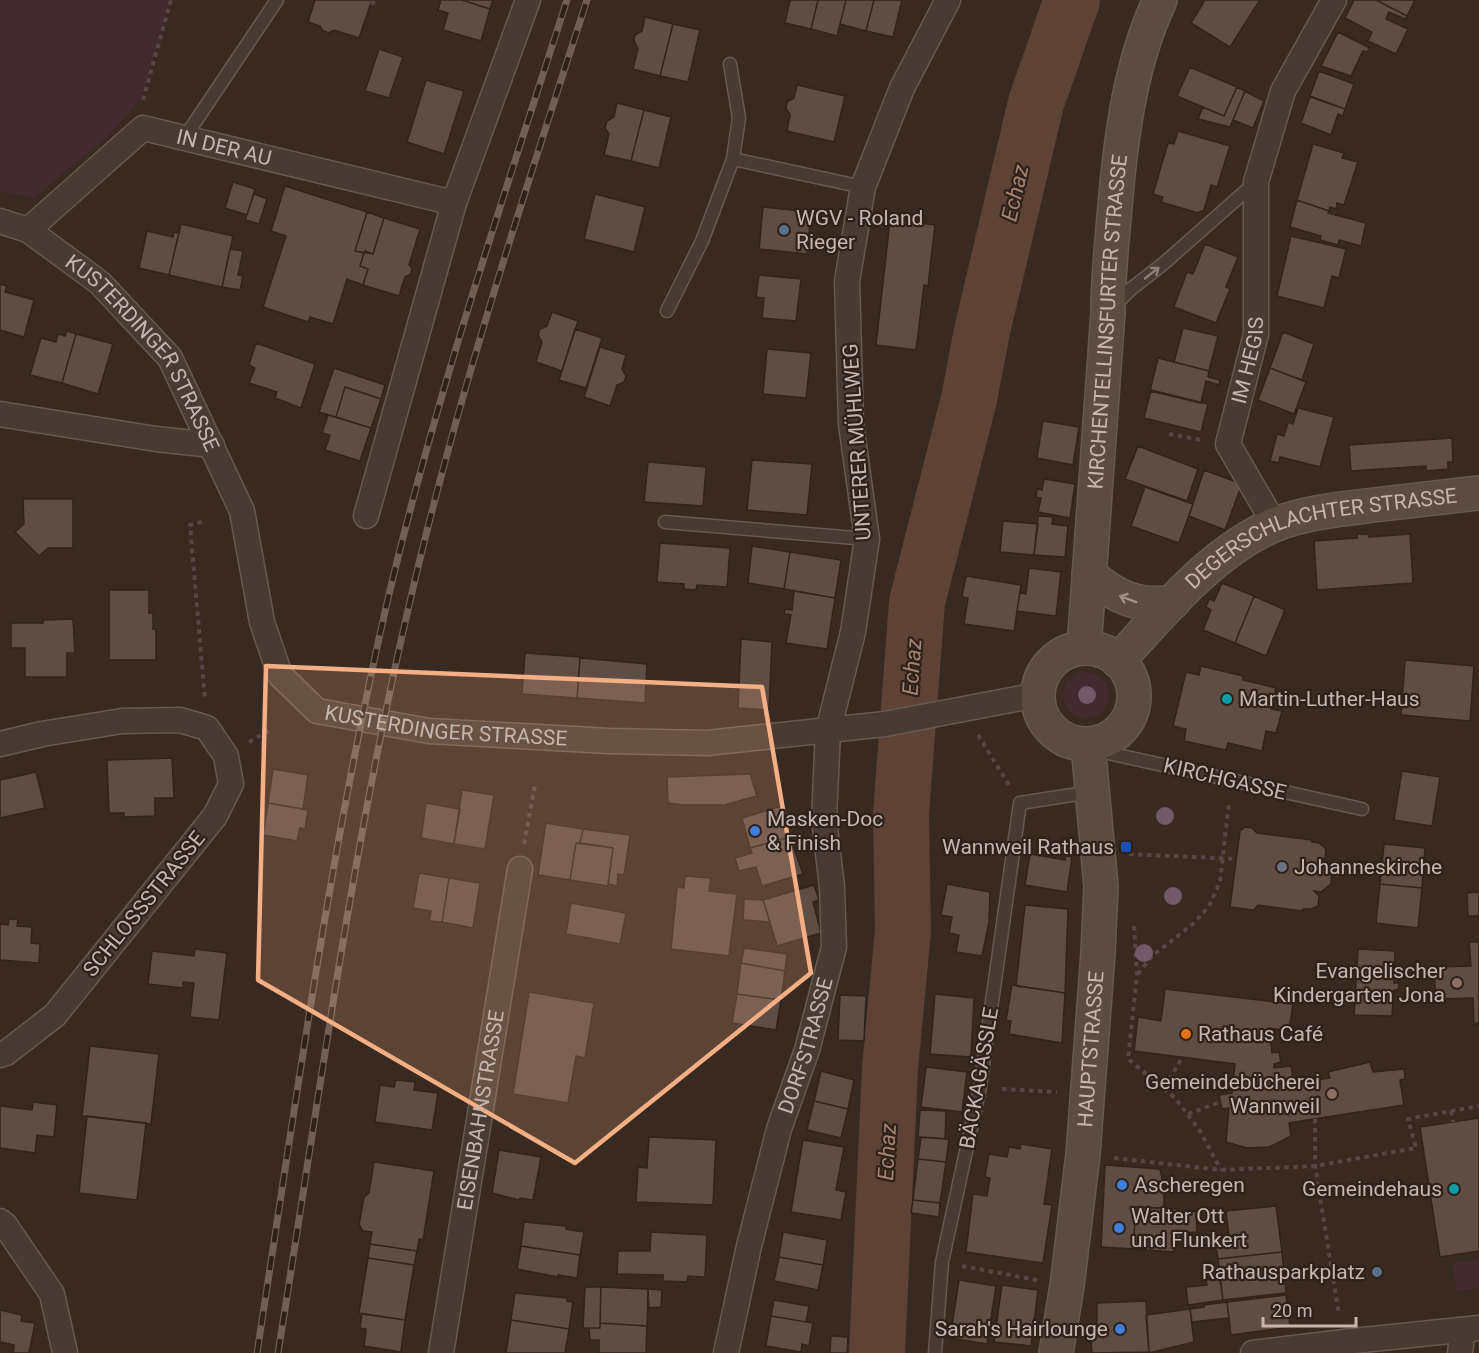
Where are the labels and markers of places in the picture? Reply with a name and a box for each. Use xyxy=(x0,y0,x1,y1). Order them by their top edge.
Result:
place label: WGV - Roland Rieger xyxy=(796,206,923,254)
marker: WGV - Roland Rieger xyxy=(777,223,791,237)
place label: Martin-Luther-Haus xyxy=(1239,687,1420,711)
marker: Martin-Luther-Haus xyxy=(1220,692,1234,706)
place label: Masken-Doc & Finish xyxy=(767,807,883,855)
marker: Masken-Doc & Finish xyxy=(748,824,762,838)
place label: Wannweil Rathaus xyxy=(942,835,1114,859)
marker: Wannweil Rathaus xyxy=(1119,840,1133,854)
place label: Johanneskirche xyxy=(1294,855,1442,879)
marker: Johanneskirche xyxy=(1275,860,1289,874)
place label: Evangelischer Kindergarten Jona xyxy=(1273,959,1445,1007)
marker: Evangelischer Kindergarten Jona xyxy=(1450,976,1464,990)
place label: Rathaus Café xyxy=(1198,1022,1323,1046)
marker: Rathaus Café xyxy=(1179,1027,1193,1041)
place label: Gemeindebücherei Wannweil xyxy=(1145,1070,1320,1118)
marker: Gemeindebücherei Wannweil xyxy=(1325,1087,1339,1101)
place label: Ascheregen xyxy=(1134,1173,1245,1197)
place label: Gemeindehaus xyxy=(1302,1177,1442,1201)
marker: Ascheregen xyxy=(1115,1178,1129,1192)
marker: Gemeindehaus xyxy=(1447,1182,1461,1196)
place label: Walter Ott und Flunkert xyxy=(1131,1204,1247,1252)
marker: Walter Ott und Flunkert xyxy=(1112,1221,1126,1235)
place label: Rathausparkplatz xyxy=(1202,1260,1365,1284)
marker: Rathausparkplatz xyxy=(1370,1265,1384,1279)
place label: Sarah's Hairlounge xyxy=(935,1317,1108,1341)
marker: Sarah's Hairlounge xyxy=(1113,1322,1127,1336)

